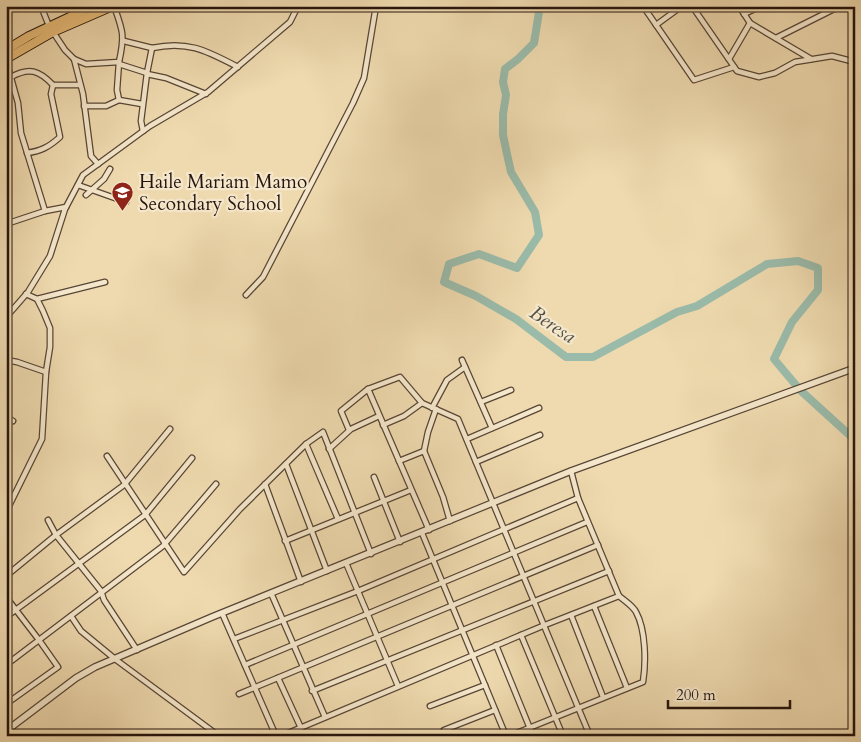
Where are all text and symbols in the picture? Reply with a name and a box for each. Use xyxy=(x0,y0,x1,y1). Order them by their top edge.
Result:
place label: Haile Mariam Mamo Secondary School xyxy=(139,169,307,217)
school or university icon: Haile Mariam Mamo Secondary School xyxy=(111,180,135,211)
water label: Beresa xyxy=(524,299,581,350)
scale bar xyxy=(668,677,791,709)
text: 200 m xyxy=(676,685,716,705)

